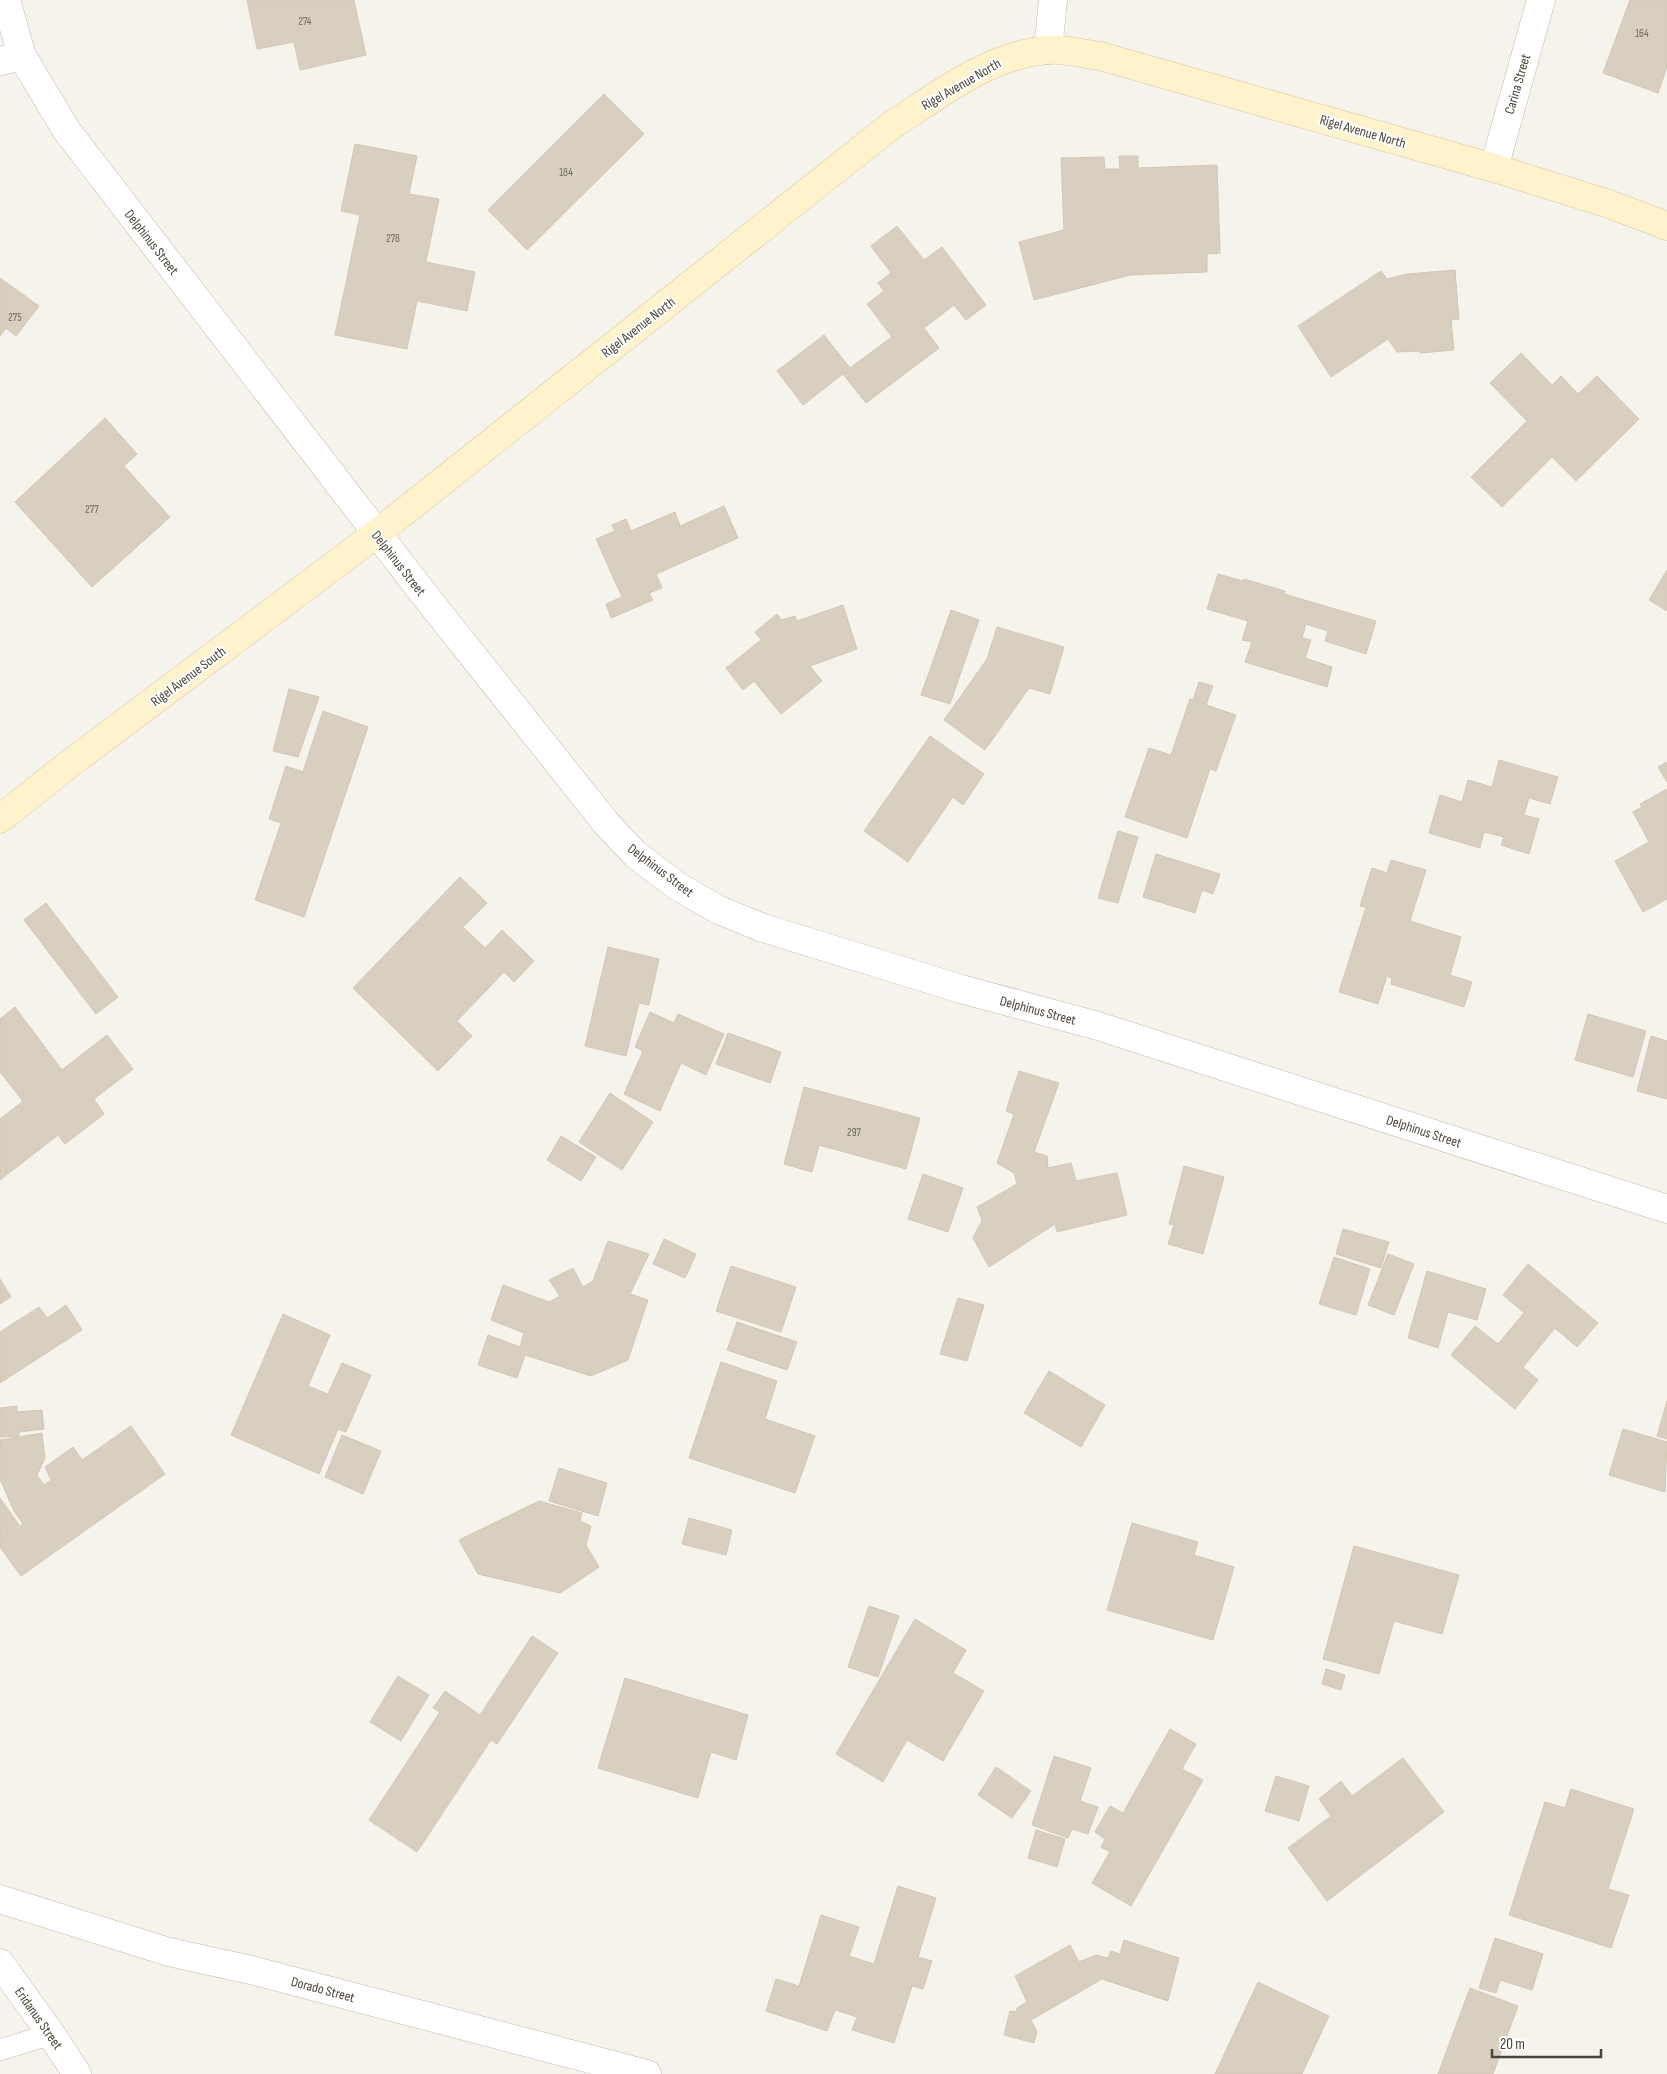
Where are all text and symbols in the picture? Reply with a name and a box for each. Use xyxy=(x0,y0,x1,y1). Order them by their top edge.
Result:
house number: 274 xyxy=(299,15,312,28)
house number: 164 xyxy=(1635,27,1649,40)
street label: Carina Street xyxy=(1501,52,1534,116)
street label: Rigel Avenue North xyxy=(918,55,1004,114)
street label: Rigel Avenue North xyxy=(1318,111,1408,152)
house number: 184 xyxy=(559,166,573,179)
street label: Delphinus Street xyxy=(121,206,182,278)
house number: 278 xyxy=(386,232,400,245)
street label: Rigel Avenue North xyxy=(598,293,679,361)
house number: 275 xyxy=(8,311,22,324)
house number: 277 xyxy=(85,503,99,516)
street label: Delphinus Street xyxy=(368,527,429,599)
street label: Rigel Avenue South xyxy=(147,643,229,710)
street label: Delphinus Street xyxy=(624,840,697,901)
street label: Delphinus Street xyxy=(998,992,1078,1029)
street label: Delphinus Street xyxy=(1384,1111,1464,1152)
house number: 297 xyxy=(847,1126,861,1139)
street label: Dorado Street xyxy=(289,1973,357,2006)
street label: Eridanus Street xyxy=(11,1984,66,2053)
scale bar xyxy=(1492,2026,1601,2058)
text: 20 m xyxy=(1500,2035,1525,2054)

